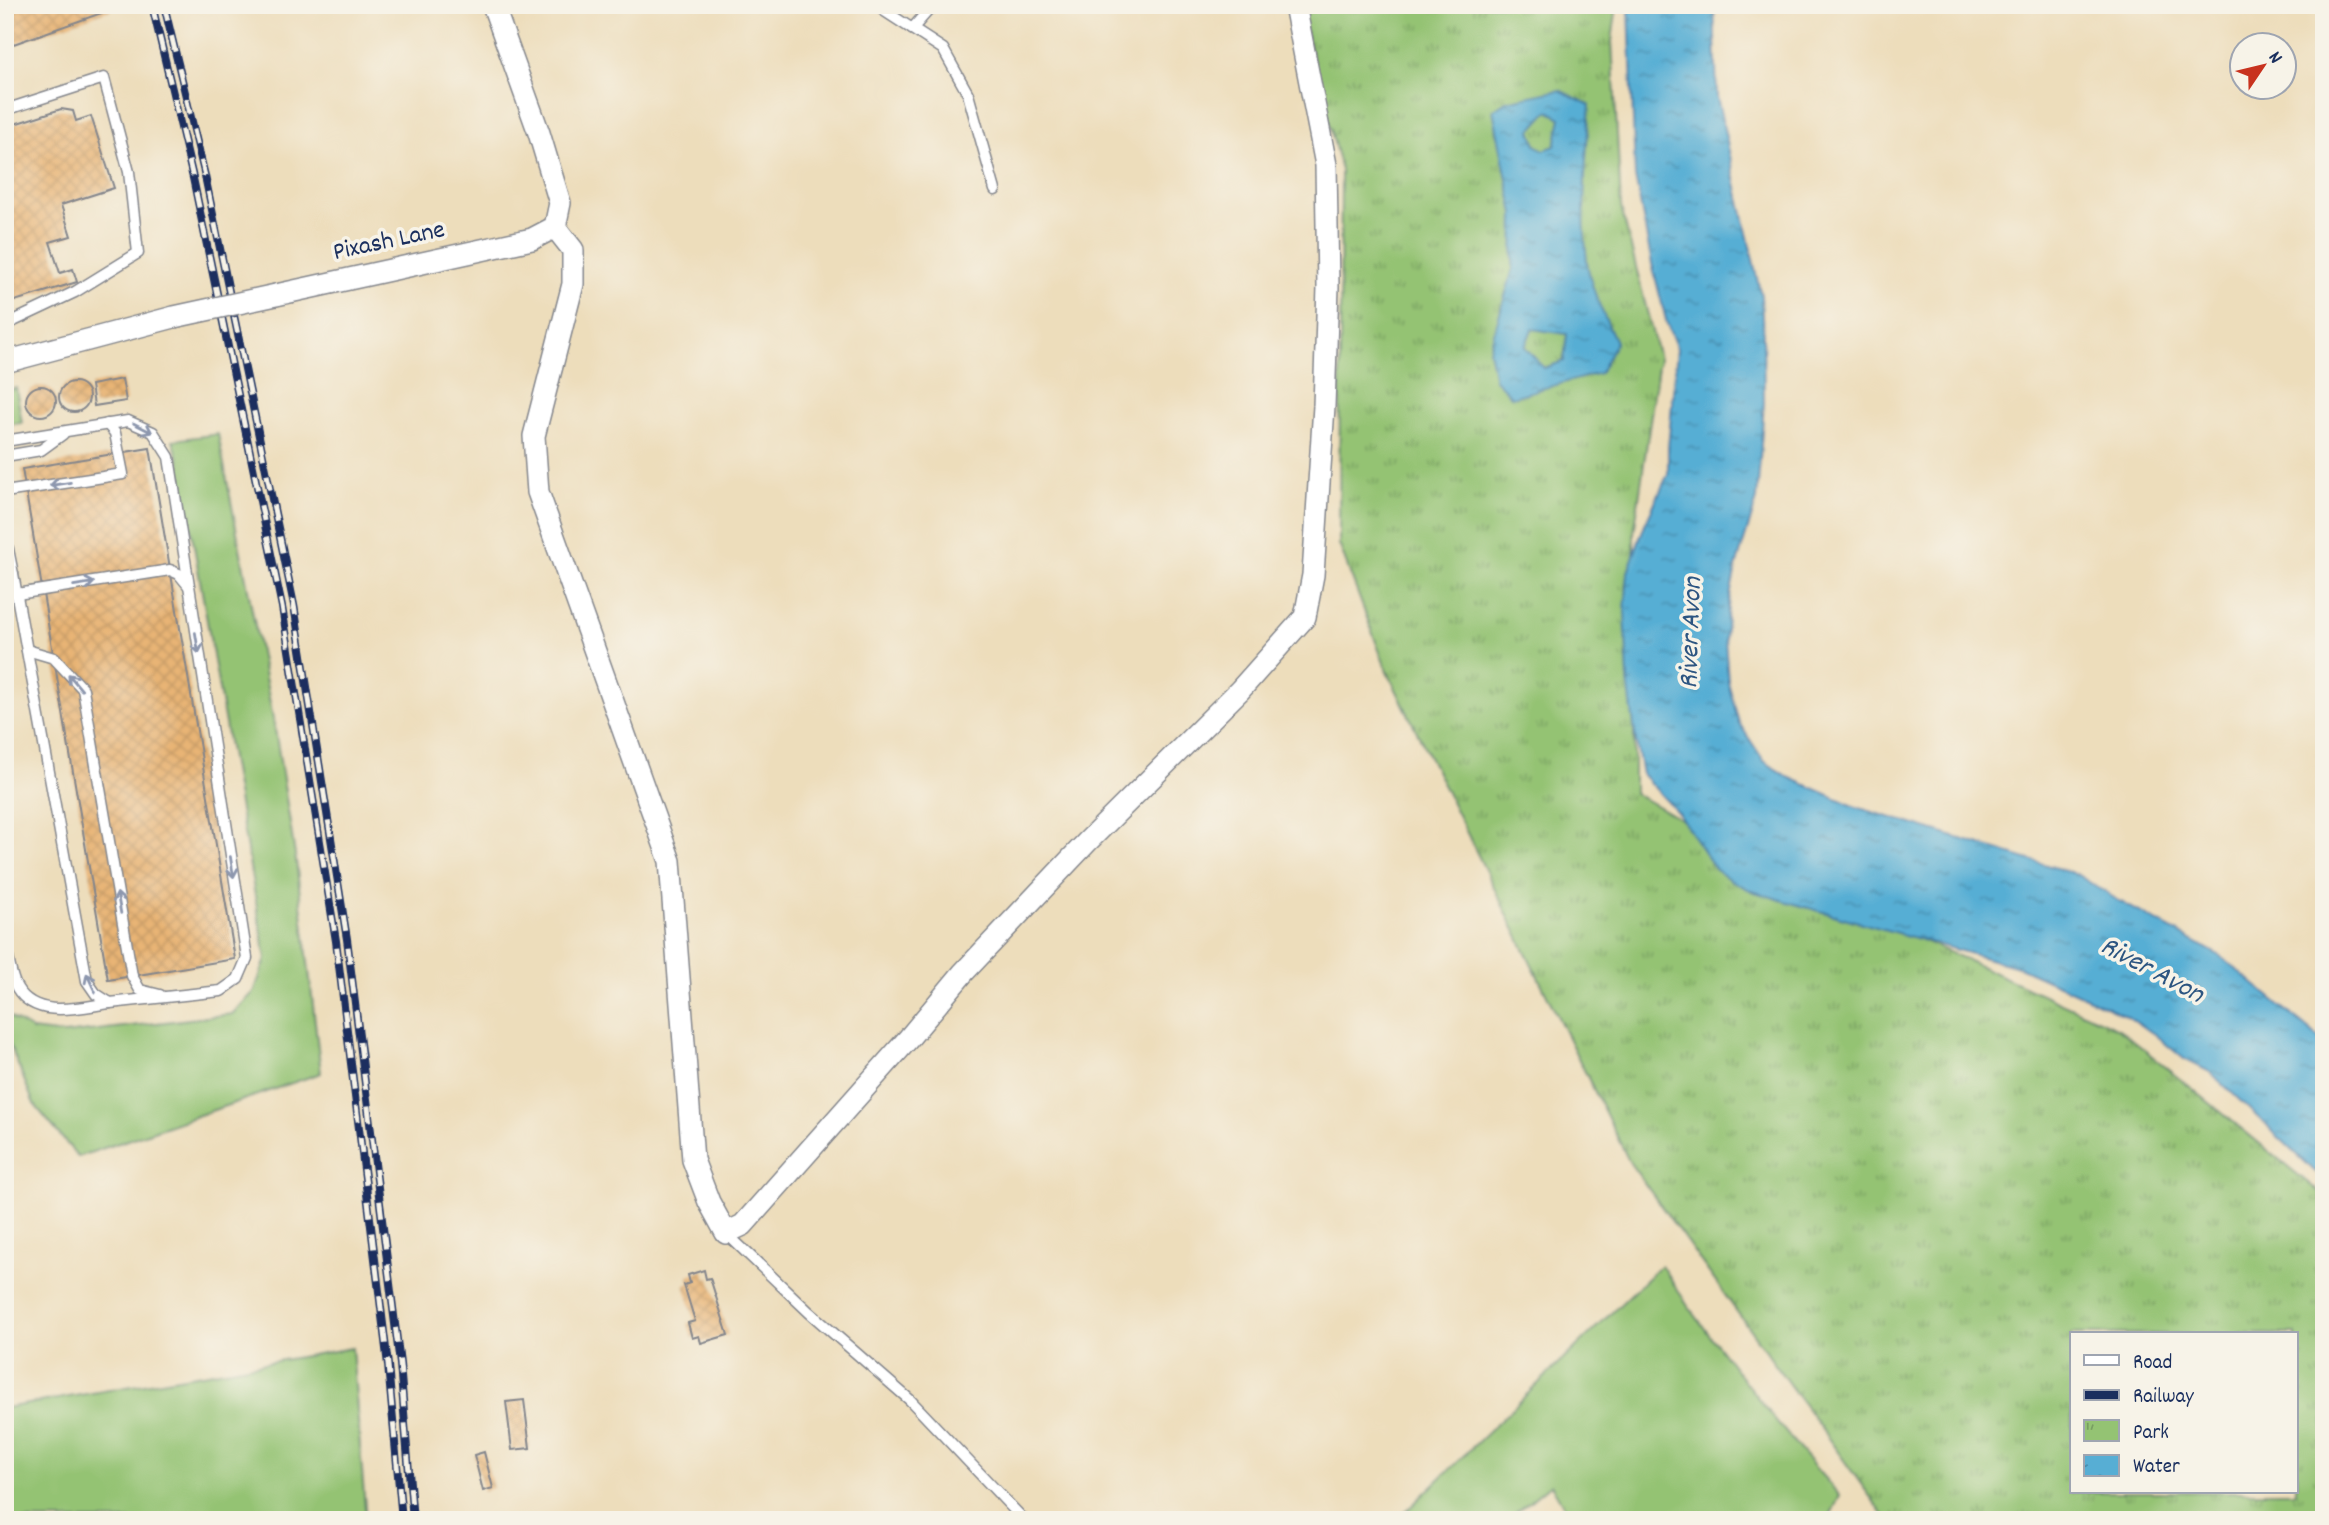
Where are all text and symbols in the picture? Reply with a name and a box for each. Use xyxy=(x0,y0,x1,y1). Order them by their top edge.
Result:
north arrow xyxy=(2228,32,2298,102)
text: N xyxy=(2260,47,2288,70)
street label: Pixash Lane xyxy=(330,212,448,272)
one-way arrow xyxy=(133,422,153,436)
one-way arrow xyxy=(49,478,72,491)
water label: River Avon xyxy=(1671,575,1715,690)
one-way arrow xyxy=(72,577,95,590)
one-way arrow xyxy=(191,631,204,653)
one-way arrow xyxy=(67,673,83,691)
one-way arrow xyxy=(226,855,239,878)
one-way arrow xyxy=(112,892,125,915)
water label: River Avon xyxy=(2092,928,2211,1016)
one-way arrow xyxy=(84,973,97,994)
legend xyxy=(2070,1332,2298,1494)
text: Road xyxy=(2133,1349,2172,1379)
text: Railway xyxy=(2133,1383,2194,1413)
text: Park xyxy=(2133,1419,2169,1449)
text: Water xyxy=(2133,1453,2180,1483)

